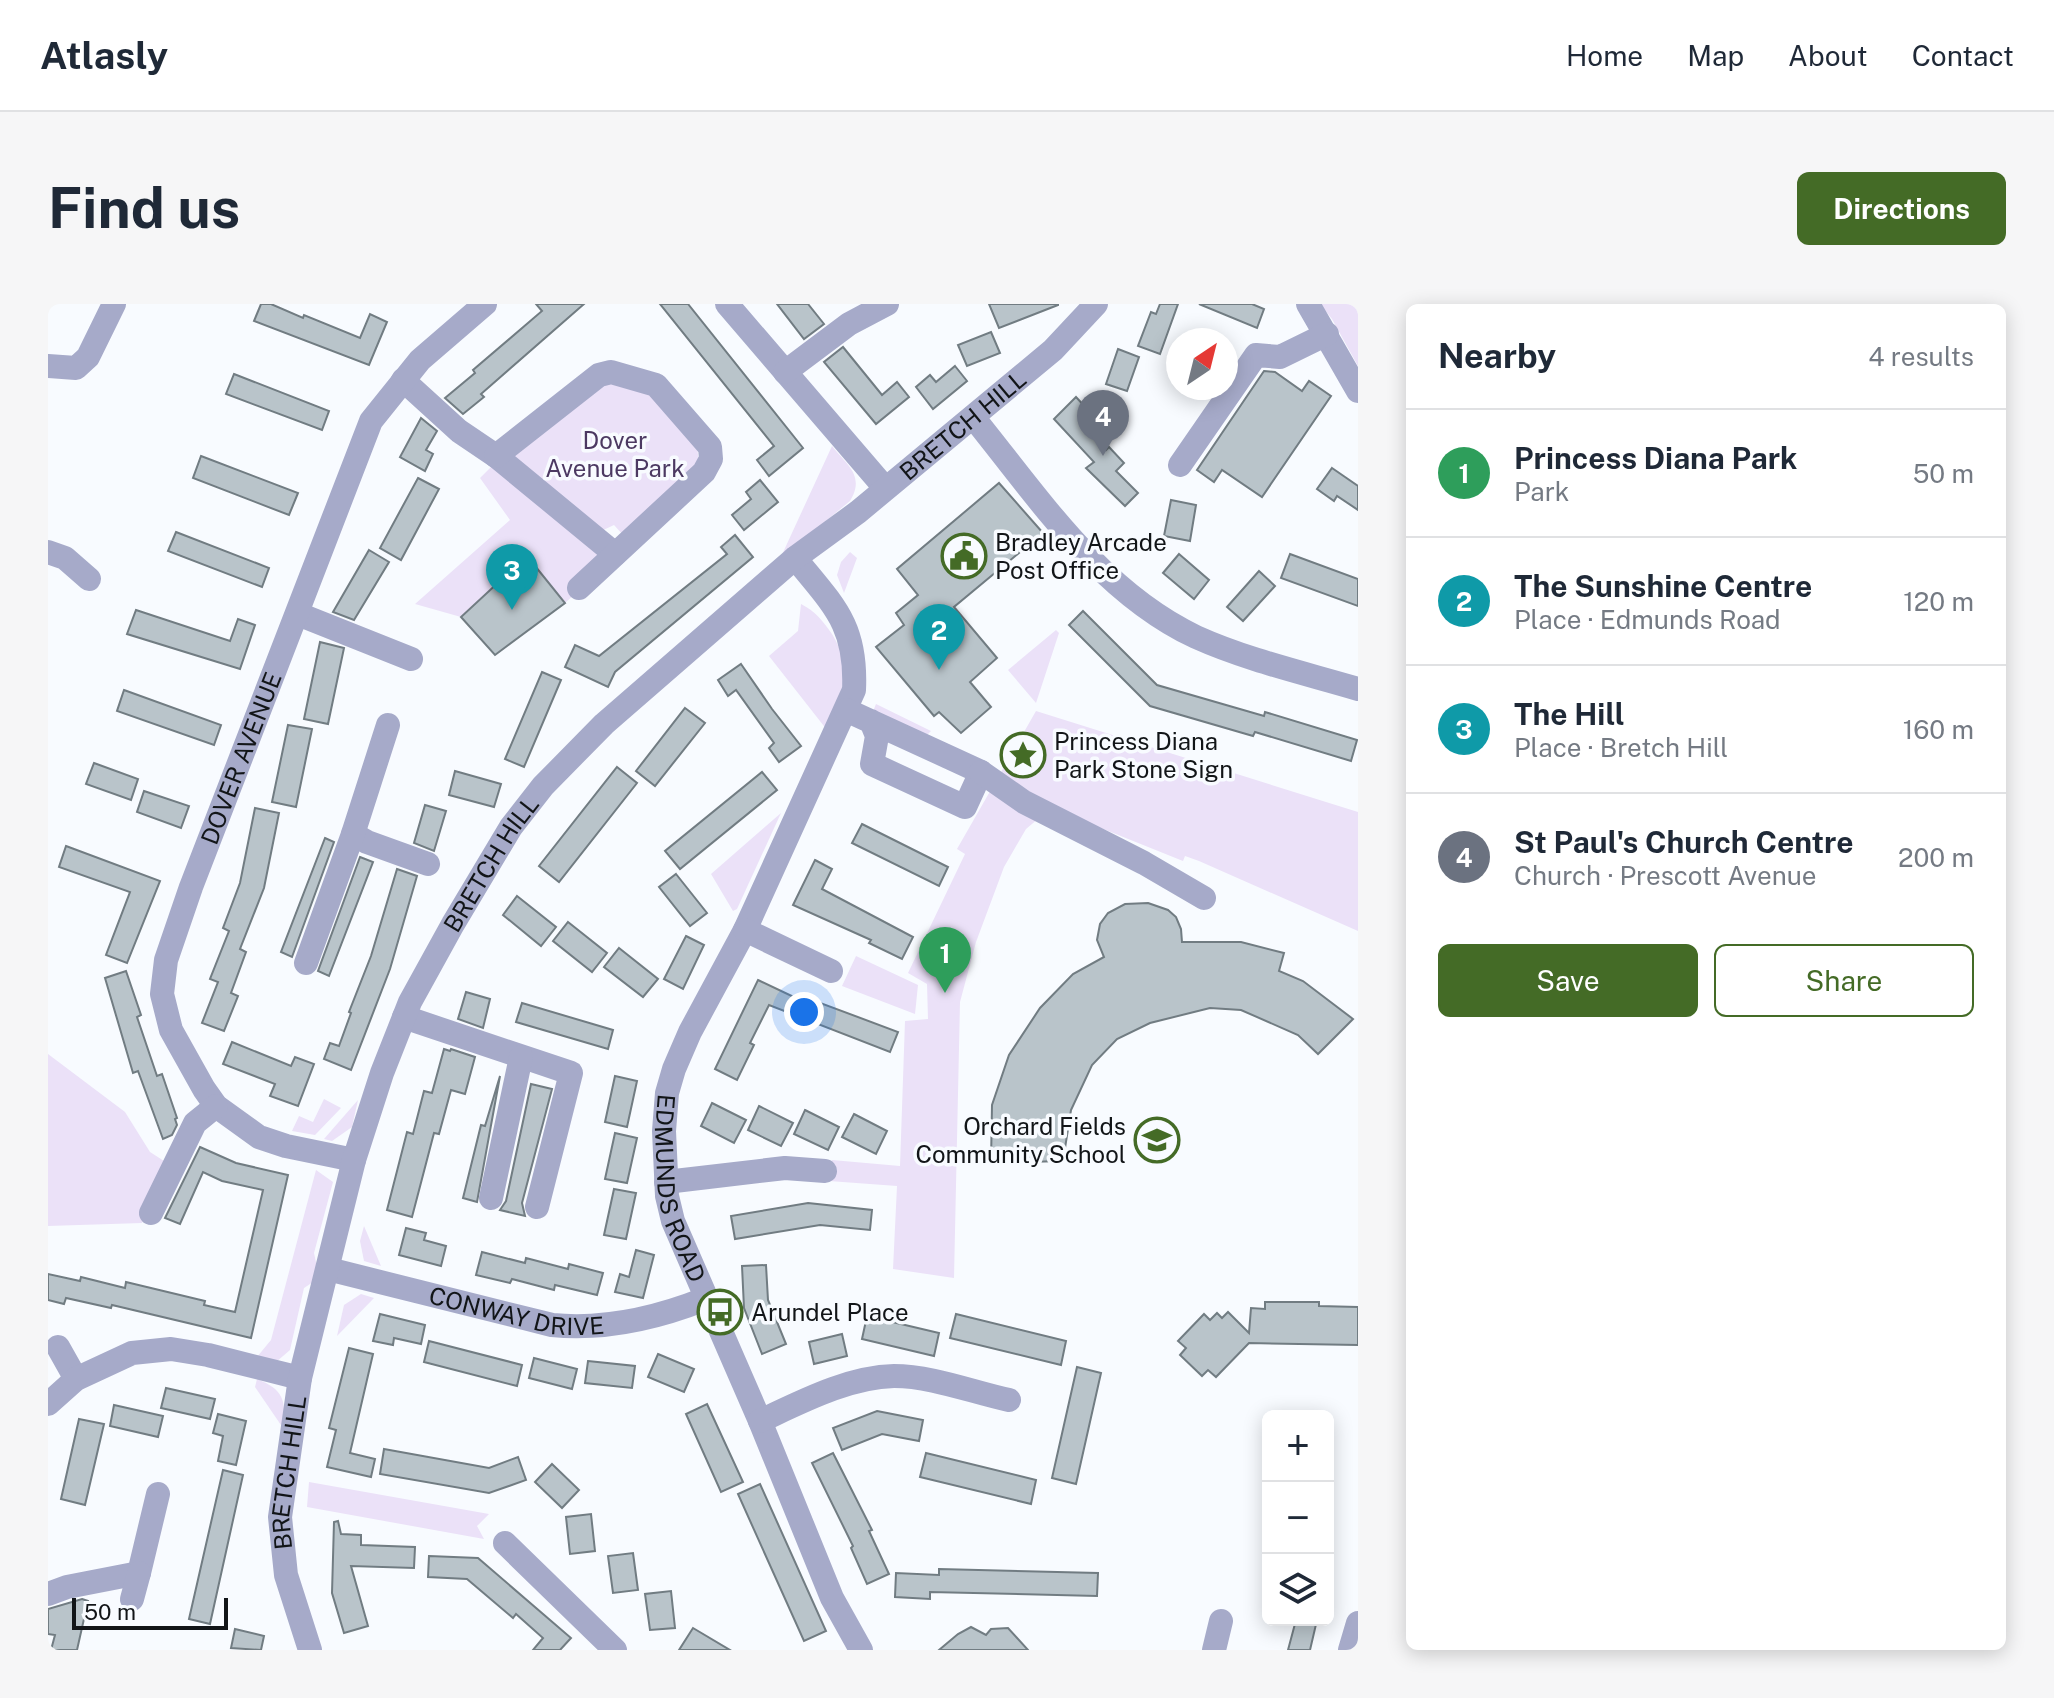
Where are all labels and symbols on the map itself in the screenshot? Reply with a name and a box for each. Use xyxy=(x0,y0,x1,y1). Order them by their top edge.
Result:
north arrow xyxy=(1166,328,1238,400)
street label: BRETCH HILL xyxy=(894,365,1031,486)
pin: 4 xyxy=(1077,390,1129,456)
park label: Dover Avenue Park xyxy=(545,426,685,482)
place label: Bradley Arcade Post Office xyxy=(995,528,1167,584)
public building icon: Bradley Arcade Post Office xyxy=(940,532,988,580)
pin: 3 xyxy=(486,544,538,610)
pin: 2 xyxy=(913,604,965,670)
street label: DOVER AVENUE xyxy=(195,668,287,848)
place label: Princess Diana Park Stone Sign xyxy=(1054,727,1233,783)
place icon: Princess Diana Park Stone Sign xyxy=(999,731,1047,779)
street label: BRETCH HILL xyxy=(438,790,544,937)
pin: 1 xyxy=(919,927,971,993)
your location xyxy=(784,992,824,1032)
street label: EDMUNDS ROAD xyxy=(650,1093,712,1286)
place label: Orchard Fields Community School xyxy=(915,1112,1126,1168)
school or university icon: Orchard Fields Community School xyxy=(1133,1116,1181,1164)
street label: CONWAY DRIVE xyxy=(426,1281,605,1340)
bus stop icon: Arundel Place xyxy=(696,1288,744,1336)
place label: Arundel Place xyxy=(751,1298,909,1326)
street label: BRETCH HILL xyxy=(266,1394,311,1551)
scale bar xyxy=(72,1594,228,1630)

